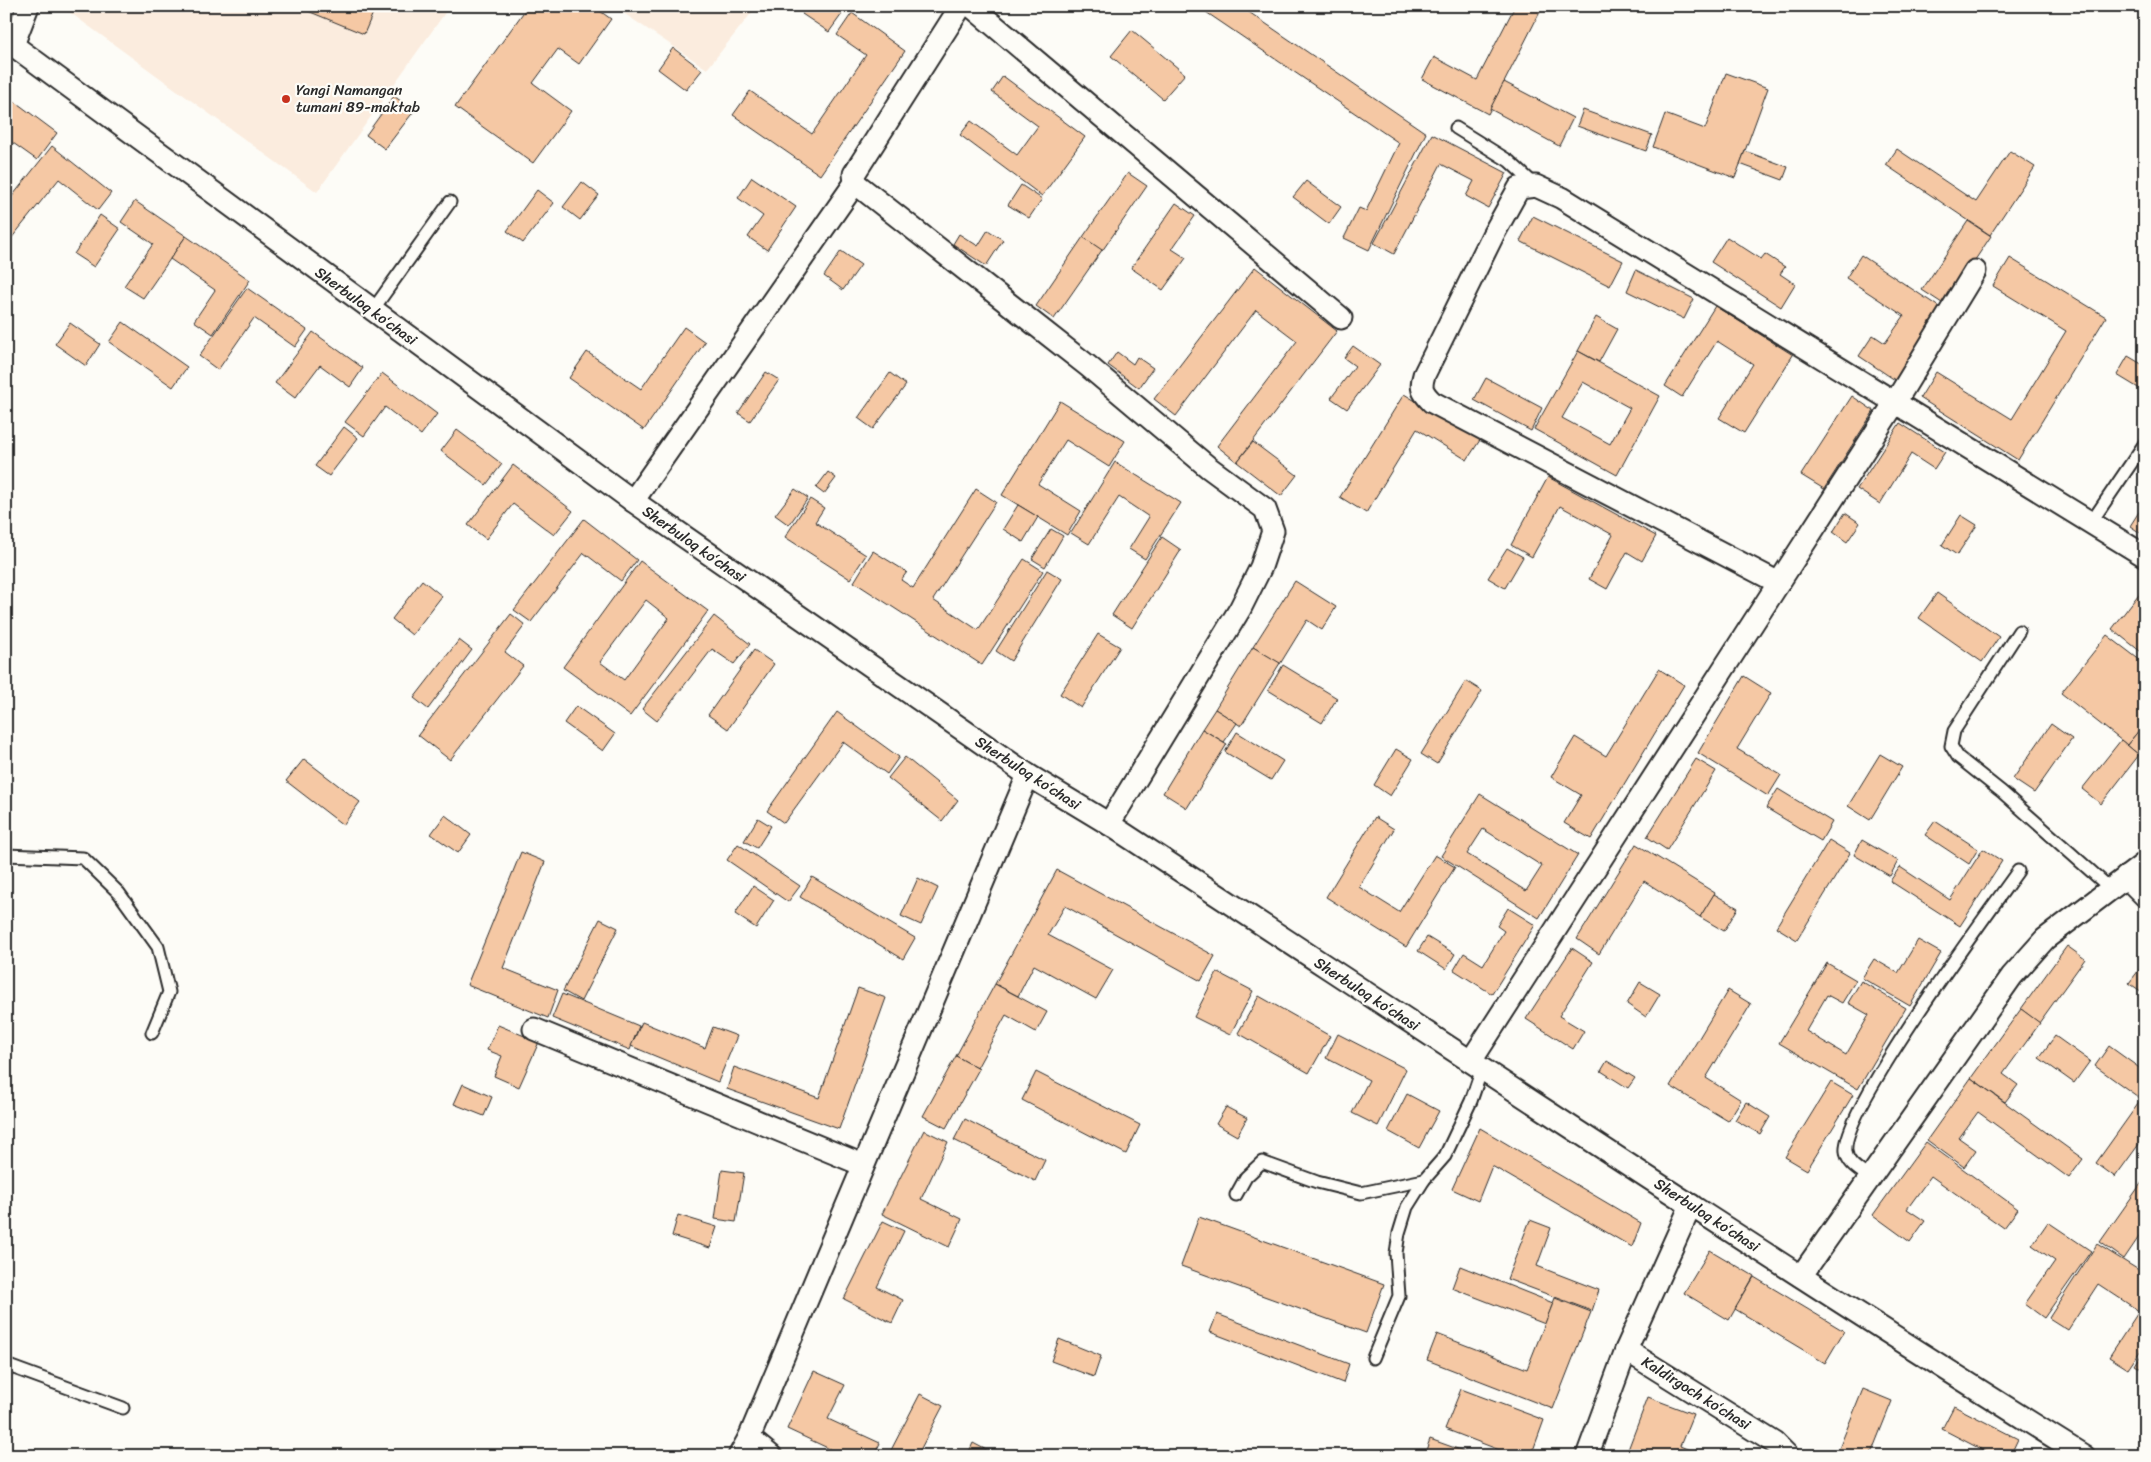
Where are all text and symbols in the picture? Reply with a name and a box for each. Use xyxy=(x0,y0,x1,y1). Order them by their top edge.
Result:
place label: Yangi Namangan tumani 89-maktab xyxy=(296,77,420,120)
marker: Yangi Namangan tumani 89-maktab xyxy=(280,93,292,105)
street label: Sherbuloq koʻchasi xyxy=(309,260,423,353)
street label: Sherbuloq koʻchasi xyxy=(637,499,752,590)
street label: Sherbuloq koʻchasi xyxy=(970,729,1087,817)
street label: Sherbuloq koʻchasi xyxy=(1309,950,1426,1038)
street label: Sherbuloq koʻchasi xyxy=(1649,1171,1766,1259)
street label: Kaldirgoch koʻchasi xyxy=(1636,1349,1757,1438)

